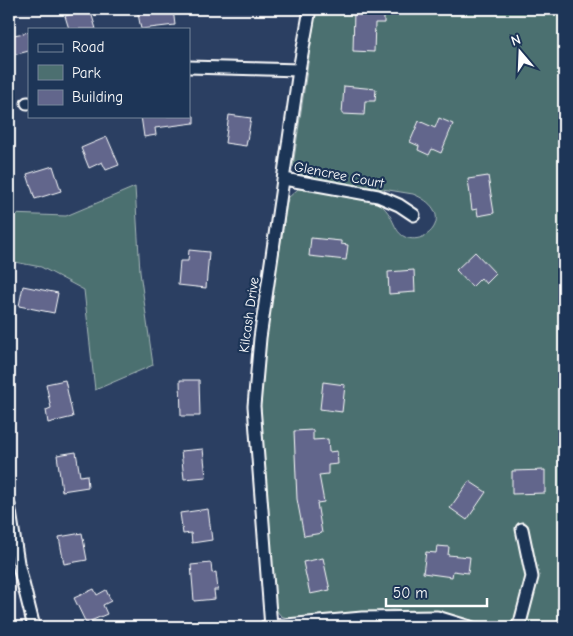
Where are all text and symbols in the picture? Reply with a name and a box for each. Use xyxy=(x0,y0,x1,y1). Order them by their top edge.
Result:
legend xyxy=(28,28,190,118)
north arrow xyxy=(496,28,546,78)
text: N xyxy=(509,31,523,50)
text: Road xyxy=(72,38,104,56)
text: Park xyxy=(72,64,101,82)
text: Building xyxy=(72,88,123,106)
street label: Glencree Court xyxy=(293,158,386,192)
street label: Kilcash Drive xyxy=(235,276,263,354)
scale bar xyxy=(386,576,487,608)
text: 50 m xyxy=(393,584,428,602)

